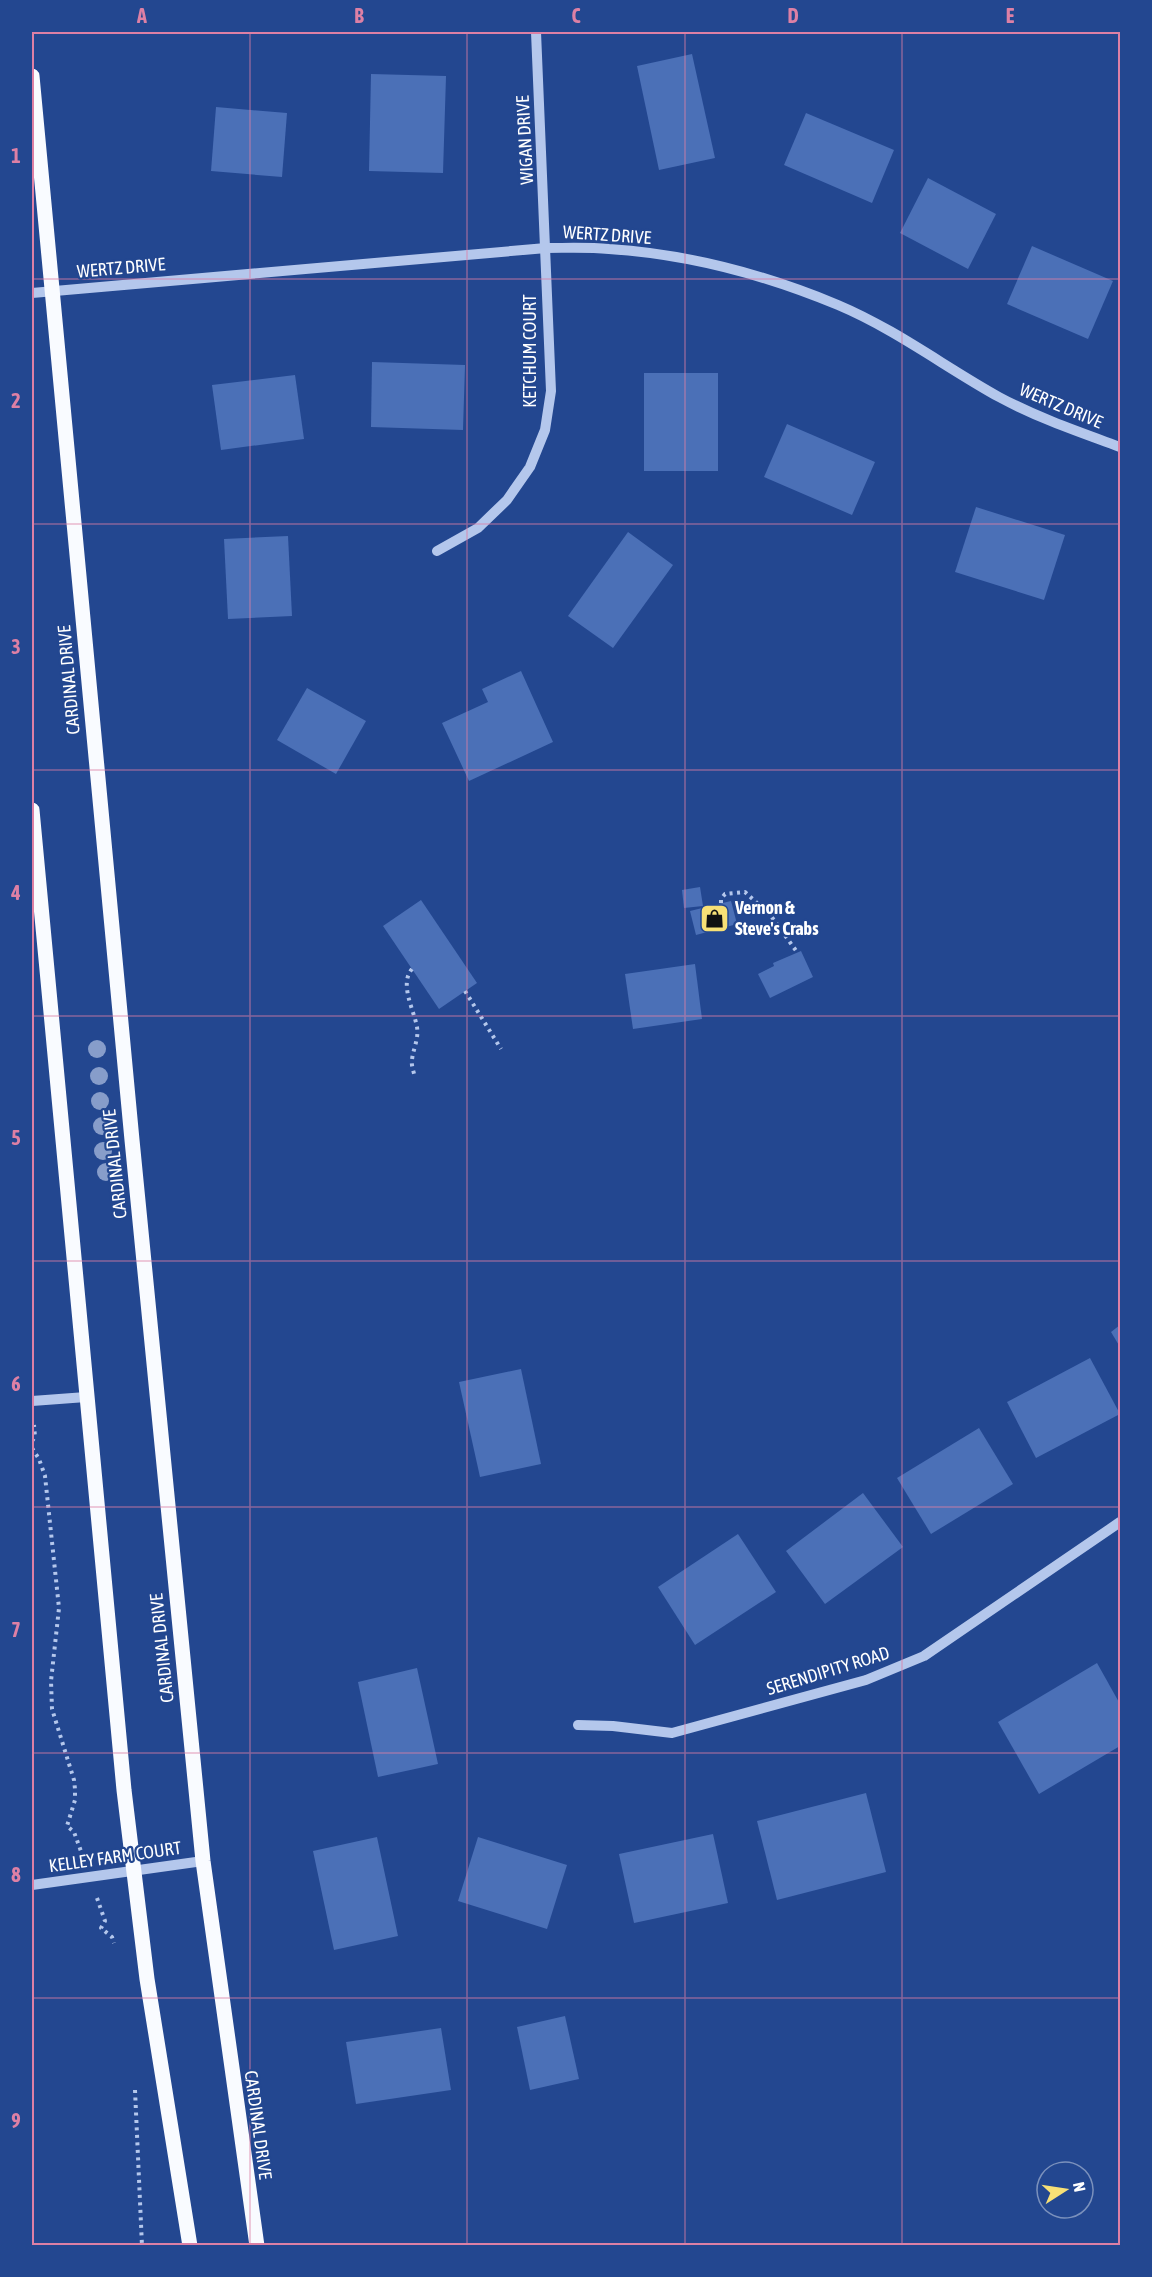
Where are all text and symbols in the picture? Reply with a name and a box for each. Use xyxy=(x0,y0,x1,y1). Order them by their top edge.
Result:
text: A xyxy=(136,4,147,27)
text: B xyxy=(354,4,364,27)
text: C xyxy=(572,4,581,27)
text: D xyxy=(787,4,799,27)
text: E xyxy=(1006,4,1015,27)
street label: WIGAN DRIVE xyxy=(512,95,537,185)
text: 1 xyxy=(11,144,21,167)
street label: WERTZ DRIVE xyxy=(562,221,652,248)
street label: WERTZ DRIVE xyxy=(76,253,166,282)
street label: KETCHUM COURT xyxy=(519,294,540,408)
street label: WERTZ DRIVE xyxy=(1016,379,1106,433)
text: 2 xyxy=(11,389,21,412)
street label: CARDINAL DRIVE xyxy=(53,624,84,736)
text: 3 xyxy=(11,635,21,658)
text: 4 xyxy=(10,881,21,904)
place label: Vernon & Steve's Crabs xyxy=(734,897,819,939)
shop icon: Vernon & Steve's Crabs xyxy=(698,902,730,934)
street label: CARDINAL DRIVE xyxy=(98,1108,131,1220)
text: 5 xyxy=(11,1126,21,1149)
text: 6 xyxy=(11,1372,21,1395)
street label: CARDINAL DRIVE xyxy=(145,1592,178,1704)
text: 7 xyxy=(11,1618,21,1641)
street label: SERENDIPITY ROAD xyxy=(764,1642,892,1699)
street label: KELLEY FARM COURT xyxy=(47,1837,183,1876)
text: 8 xyxy=(11,1863,21,1886)
street label: CARDINAL DRIVE xyxy=(240,2069,277,2181)
text: 9 xyxy=(11,2109,21,2132)
north arrow xyxy=(1035,2160,1095,2220)
text: N xyxy=(1070,2180,1089,2193)

